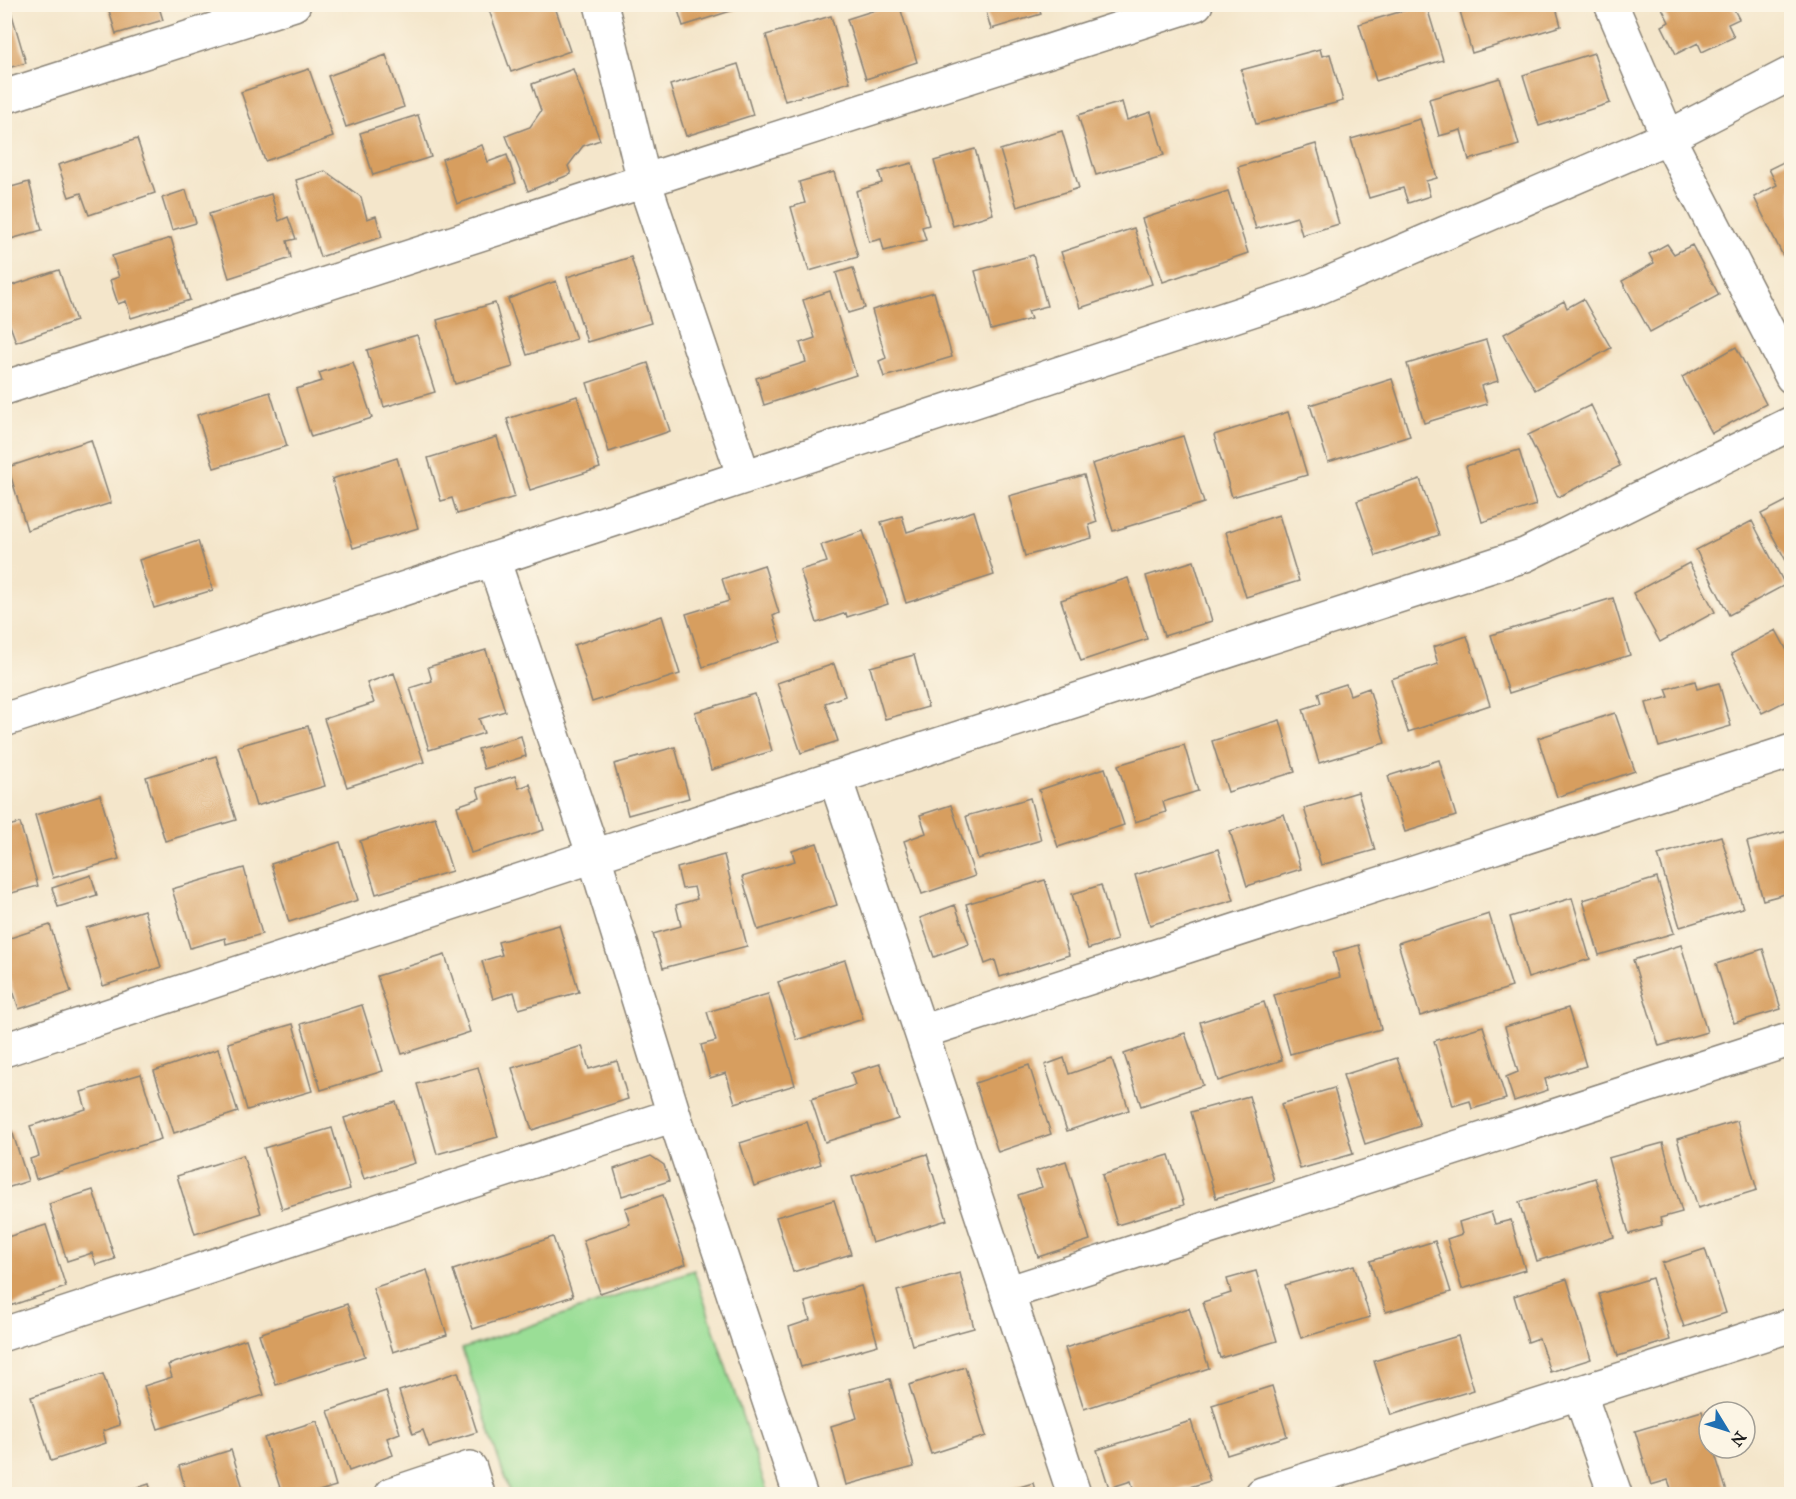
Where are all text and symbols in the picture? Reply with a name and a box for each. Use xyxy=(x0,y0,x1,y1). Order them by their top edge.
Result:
north arrow xyxy=(1697,1400,1757,1460)
text: N xyxy=(1727,1428,1750,1450)

